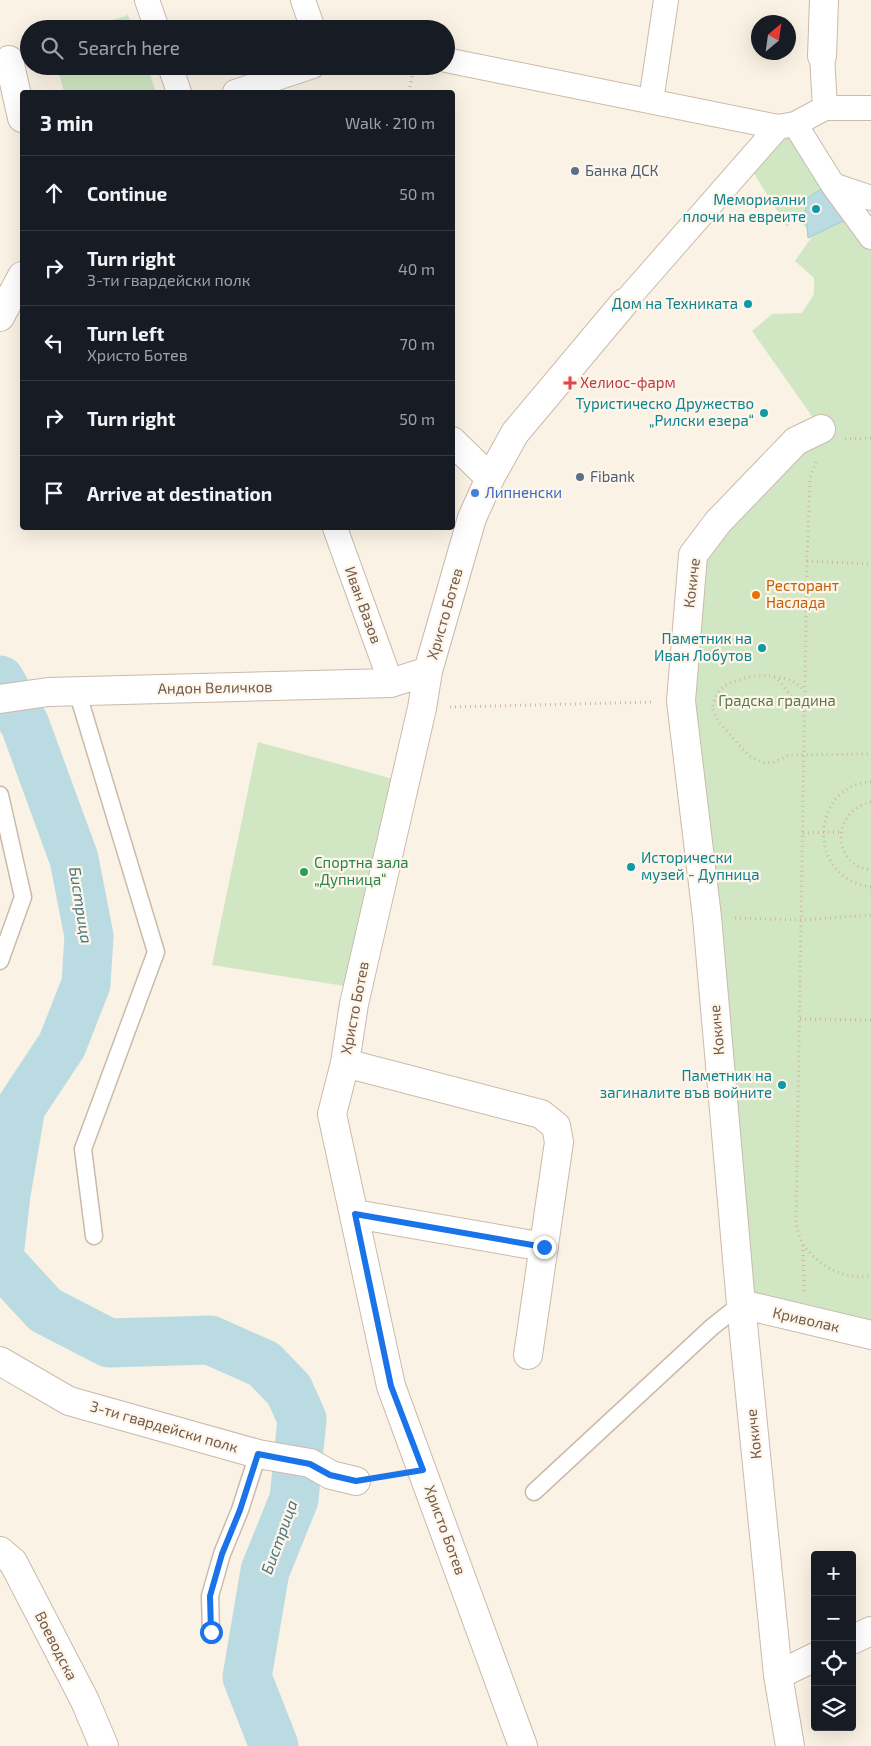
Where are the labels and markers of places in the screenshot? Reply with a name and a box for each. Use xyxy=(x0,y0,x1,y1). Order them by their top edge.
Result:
place label: Банка ДСК xyxy=(585,161,659,179)
marker: Банка ДСК xyxy=(569,165,581,177)
place label: Мемориални плочи на евреите xyxy=(683,190,806,225)
marker: Мемориални плочи на евреите xyxy=(810,203,822,215)
place label: Дом на Техниката xyxy=(612,294,738,312)
marker: Дом на Техниката xyxy=(742,298,754,310)
place label: Хелиос-фарм xyxy=(580,373,676,391)
marker: Хелиос-фарм xyxy=(564,377,576,389)
place label: Туристическо Дружество „Рилски езера“ xyxy=(575,394,754,429)
marker: Туристическо Дружество „Рилски езера“ xyxy=(758,407,770,419)
place label: Fibank xyxy=(590,467,635,485)
marker: Fibank xyxy=(574,471,586,483)
place label: Липненски xyxy=(485,483,562,501)
marker: Липненски xyxy=(469,487,481,499)
place label: Ресторант Наслада xyxy=(766,576,839,611)
marker: Ресторант Наслада xyxy=(750,589,762,601)
place label: Паметник на Иван Лобутов xyxy=(654,629,752,665)
marker: Паметник на Иван Лобутов xyxy=(756,642,768,654)
place label: Исторически музей - Дупница xyxy=(641,848,760,884)
place label: Спортна зала „Дупница“ xyxy=(314,853,409,889)
marker: Исторически музей - Дупница xyxy=(625,861,637,873)
marker: Спортна зала „Дупница“ xyxy=(298,866,310,878)
place label: Паметник на загиналите във войните xyxy=(600,1066,772,1101)
marker: Паметник на загиналите във войните xyxy=(776,1079,788,1091)

